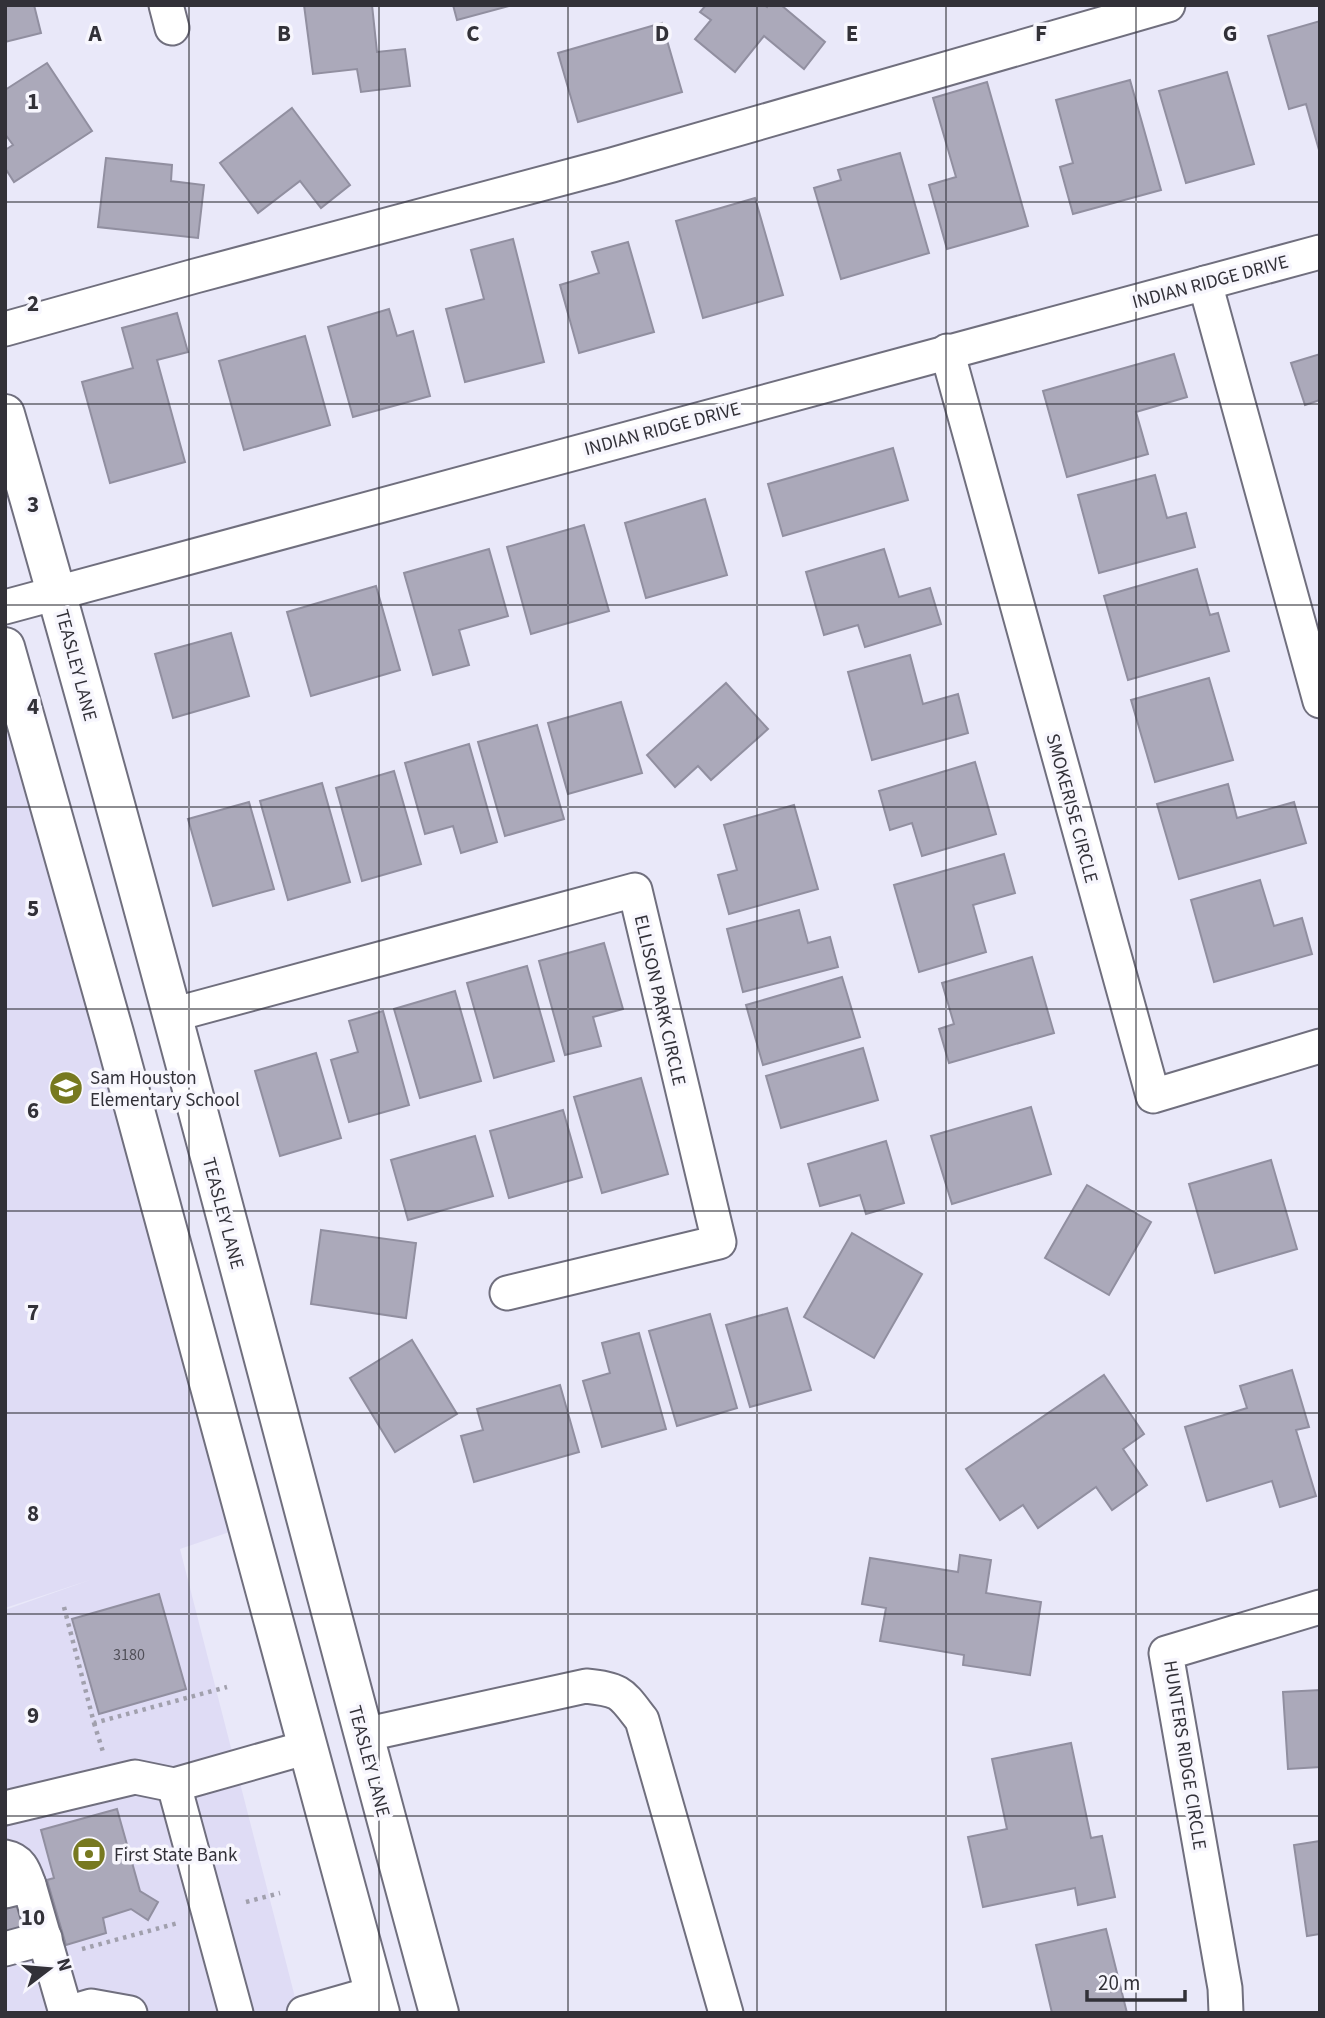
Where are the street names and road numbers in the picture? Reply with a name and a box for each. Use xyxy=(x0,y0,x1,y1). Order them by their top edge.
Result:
street label: INDIAN RIDGE DRIVE xyxy=(1129,249,1291,316)
street label: INDIAN RIDGE DRIVE xyxy=(581,396,743,463)
street label: TEASLEY LANE xyxy=(48,607,103,724)
street label: SMOKERISE CIRCLE xyxy=(1039,730,1105,886)
street label: ELLISON PARK CIRCLE xyxy=(627,912,692,1089)
street label: TEASLEY LANE xyxy=(195,1155,250,1272)
street label: HUNTERS RIDGE CIRCLE xyxy=(1156,1659,1213,1852)
street label: TEASLEY LANE xyxy=(341,1703,396,1820)

